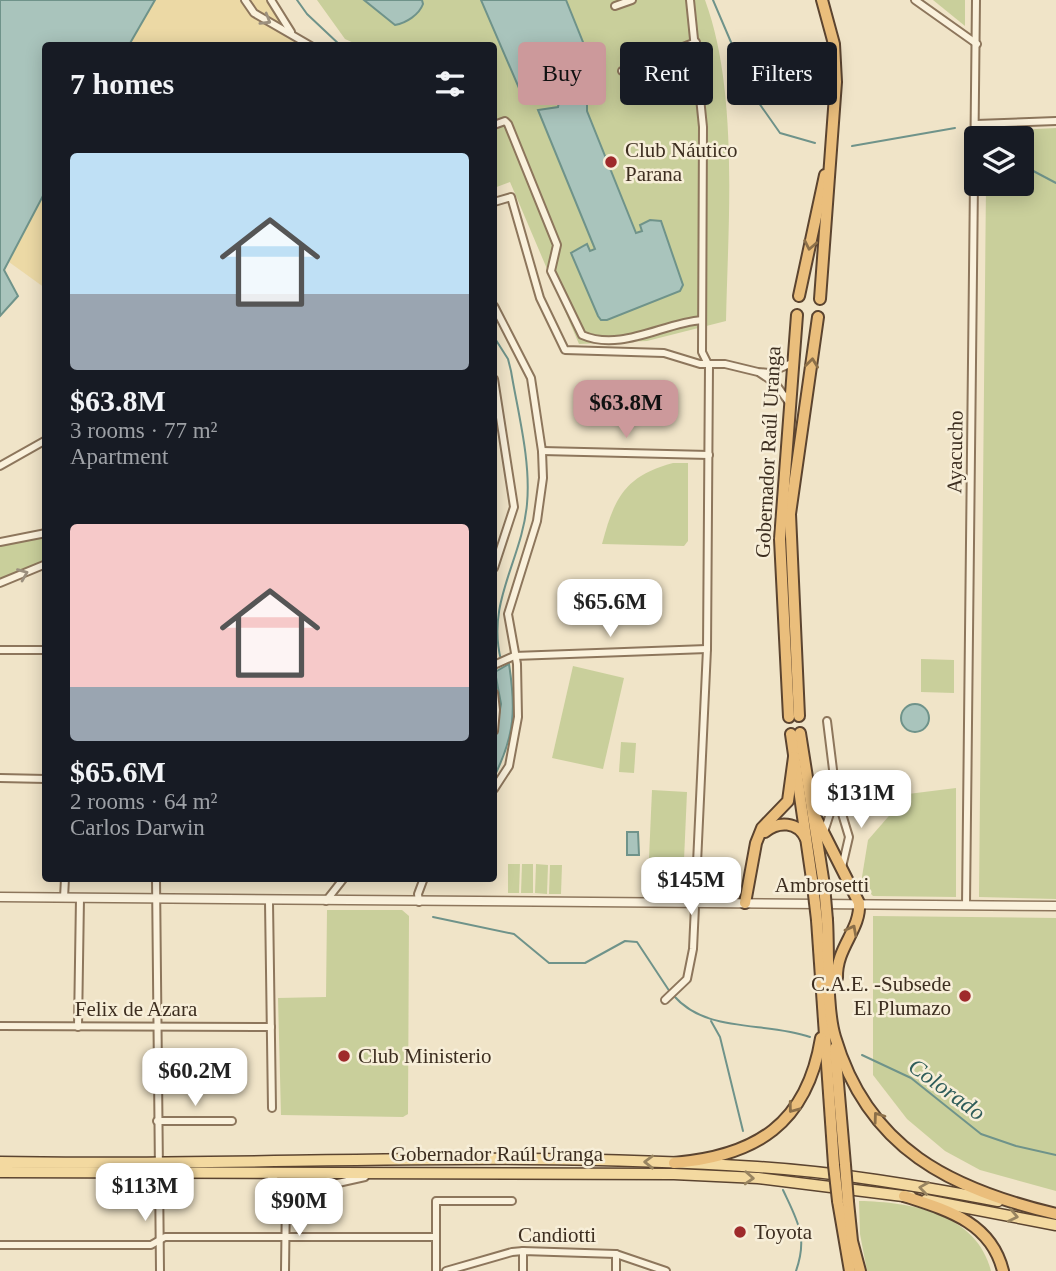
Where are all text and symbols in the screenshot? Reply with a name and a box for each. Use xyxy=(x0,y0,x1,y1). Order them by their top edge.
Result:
one-way arrow xyxy=(258,11,271,24)
chip: Buy xyxy=(518,42,606,105)
chip: Rent xyxy=(620,42,713,105)
chip: Filters xyxy=(727,42,837,105)
icon: filters xyxy=(431,65,469,103)
text: 7 homes xyxy=(70,67,174,100)
map controls xyxy=(964,126,1034,196)
button: layers xyxy=(964,126,1034,196)
place label: Club Náutico Parana xyxy=(625,138,738,186)
marker: Club Náutico Parana xyxy=(603,154,619,170)
icon: home xyxy=(207,199,333,325)
one-way arrow xyxy=(803,239,818,251)
street label: Gobernador Raúl Uranga xyxy=(750,345,786,559)
one-way arrow xyxy=(804,357,819,368)
pin: $63.8M xyxy=(569,380,683,440)
text: $63.8M xyxy=(70,384,166,417)
text: $63.8M xyxy=(589,390,663,415)
street label: Ayacucho xyxy=(942,410,968,494)
text: 3 rooms · 77 m² xyxy=(70,418,217,443)
text: Apartment xyxy=(70,444,168,469)
one-way arrow xyxy=(16,568,28,582)
icon: home xyxy=(207,570,333,696)
pin: $65.6M xyxy=(553,580,667,639)
text: $65.6M xyxy=(573,589,647,614)
text: $65.6M xyxy=(70,755,166,788)
pin: $131M xyxy=(812,770,910,830)
text: $131M xyxy=(827,780,895,805)
text: 2 rooms · 64 m² xyxy=(70,789,217,814)
text: Carlos Darwin xyxy=(70,815,205,840)
pin: $145M xyxy=(642,858,740,917)
text: $145M xyxy=(657,867,725,892)
street label: Ambrosetti xyxy=(775,873,869,897)
one-way arrow xyxy=(843,925,857,937)
place label: C.A.E. -Subsede El Plumazo xyxy=(811,972,951,1020)
marker: C.A.E. -Subsede El Plumazo xyxy=(957,988,973,1004)
street label: Felix de Azara xyxy=(75,997,198,1021)
place label: Club Ministerio xyxy=(358,1044,492,1068)
pin: $60.2M xyxy=(138,1048,252,1108)
marker: Club Ministerio xyxy=(336,1048,352,1064)
water label: Colorado xyxy=(904,1053,990,1125)
text: $60.2M xyxy=(158,1058,232,1083)
one-way arrow xyxy=(789,1100,801,1112)
one-way arrow xyxy=(873,1113,886,1125)
street label: Gobernador Raúl Uranga xyxy=(391,1142,604,1166)
one-way arrow xyxy=(643,1155,654,1170)
pin: $113M xyxy=(96,1164,194,1223)
one-way arrow xyxy=(744,1170,755,1185)
text: $113M xyxy=(112,1173,178,1198)
pin: $90M xyxy=(258,1178,340,1238)
one-way arrow xyxy=(918,1181,930,1196)
text: $90M xyxy=(271,1188,327,1213)
one-way arrow xyxy=(1007,1207,1019,1222)
place label: Toyota xyxy=(754,1220,813,1244)
street label: Candiotti xyxy=(518,1223,596,1247)
marker: Toyota xyxy=(732,1224,748,1240)

